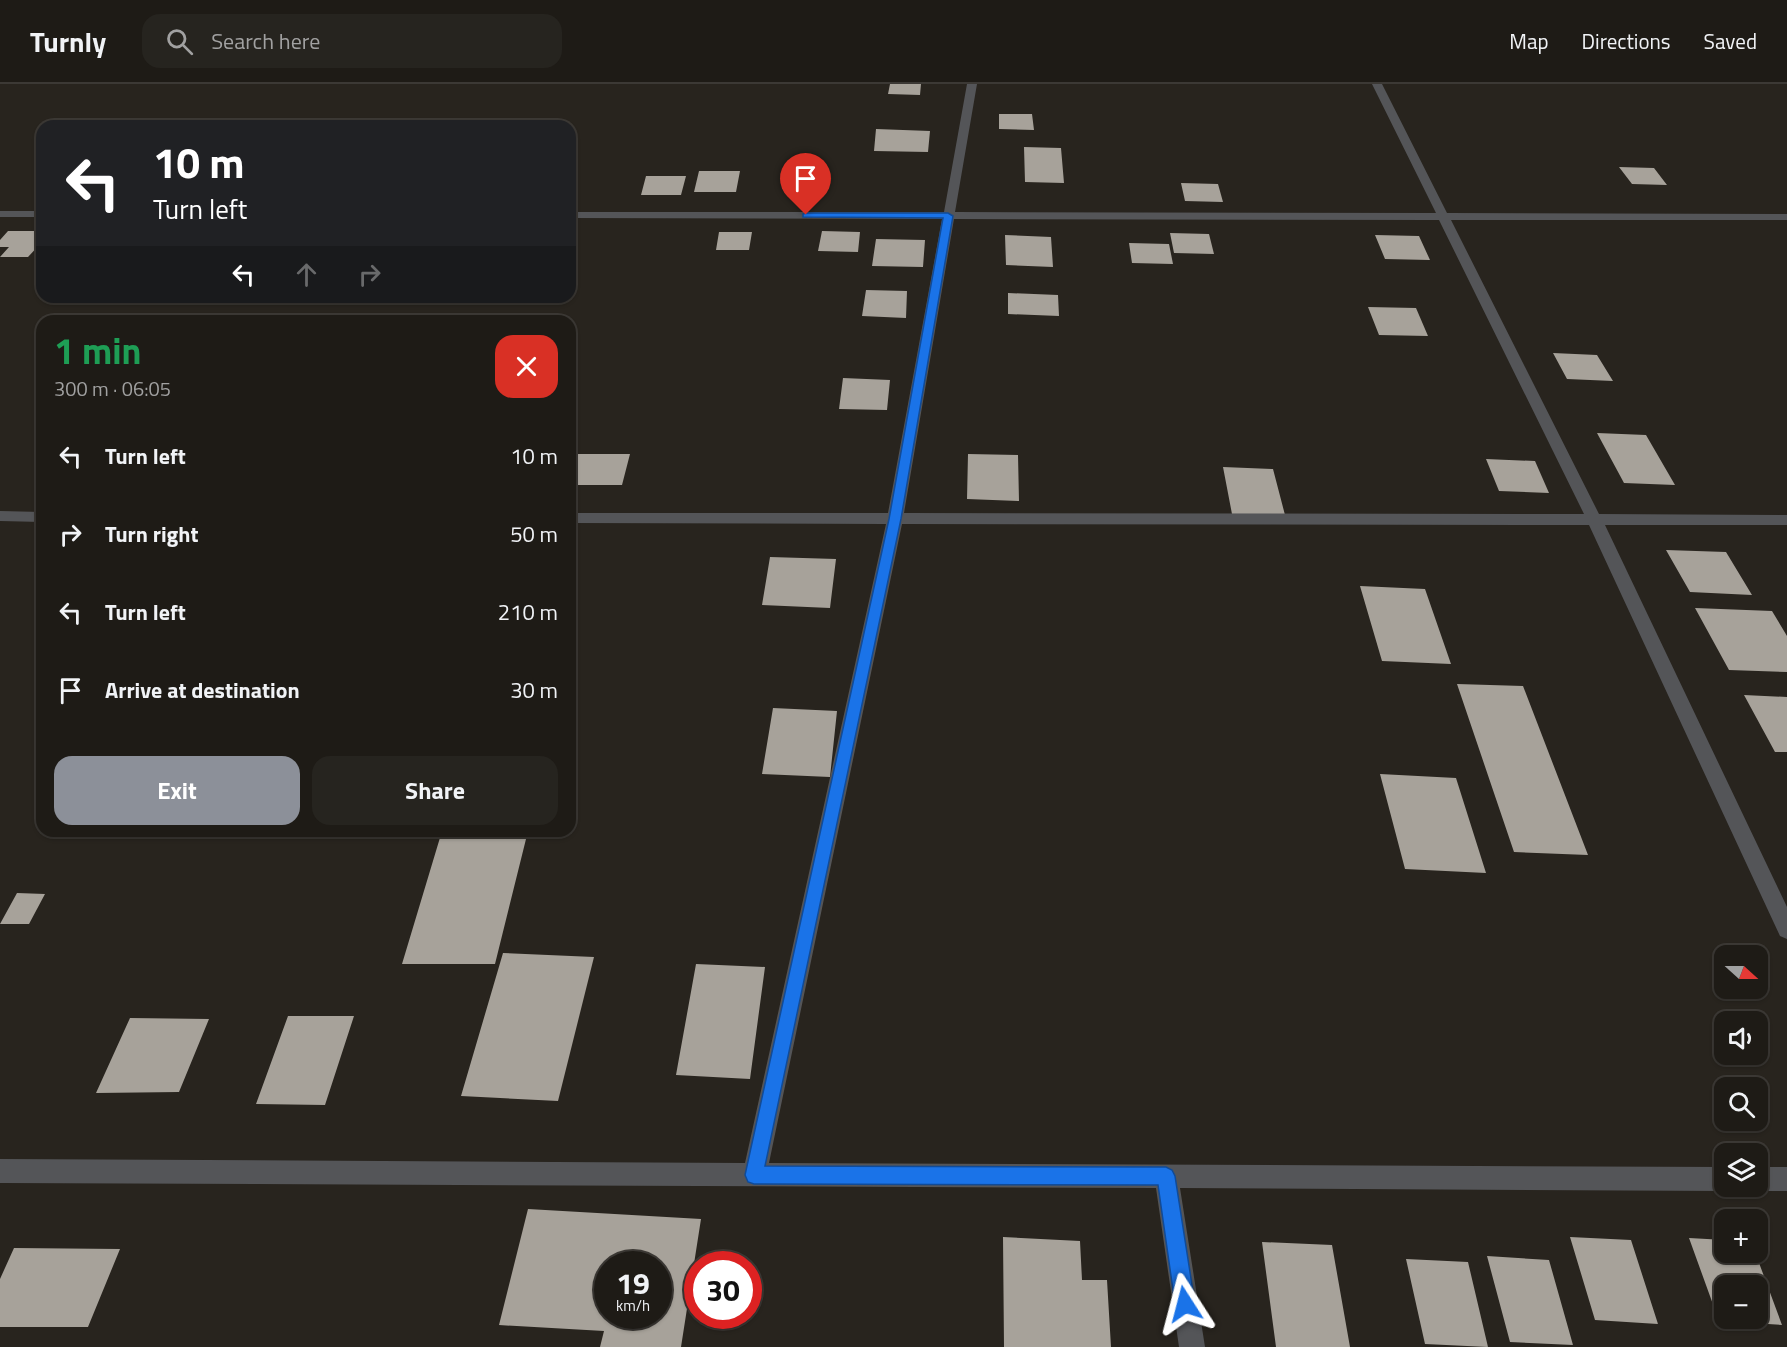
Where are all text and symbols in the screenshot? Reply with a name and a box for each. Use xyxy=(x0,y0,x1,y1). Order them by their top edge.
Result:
search box xyxy=(142,14,562,68)
text: Turnly xyxy=(30,20,106,63)
text: Search here xyxy=(211,24,320,58)
icon: search xyxy=(163,25,196,58)
text: Map xyxy=(1509,25,1549,57)
text: Directions xyxy=(1582,25,1671,57)
text: Saved xyxy=(1704,25,1757,57)
text: 10 m xyxy=(153,130,245,194)
icon: left xyxy=(54,144,132,222)
pin xyxy=(780,153,831,215)
icon: arrive xyxy=(789,162,822,195)
text: Turn left xyxy=(153,188,247,229)
icon: left xyxy=(227,258,260,291)
icon: ahead xyxy=(290,258,323,291)
icon: right xyxy=(353,258,386,291)
text: 1 min xyxy=(54,323,141,378)
button: close xyxy=(495,335,558,398)
text: 300 m · 06:05 xyxy=(54,373,171,404)
text: Turn left xyxy=(105,439,186,473)
text: 10 m xyxy=(510,439,558,473)
icon: left xyxy=(54,440,87,473)
text: Turn right xyxy=(105,517,199,551)
text: 50 m xyxy=(510,517,558,551)
icon: right xyxy=(54,518,87,551)
text: Turn left xyxy=(105,595,186,629)
text: 210 m xyxy=(498,595,558,629)
icon: left xyxy=(54,596,87,629)
text: Arrive at destination xyxy=(105,673,300,707)
text: 30 m xyxy=(510,673,558,707)
icon: arrive xyxy=(54,674,87,707)
button: Exit xyxy=(54,756,300,825)
button: Share xyxy=(312,756,558,825)
north arrow xyxy=(1714,945,1768,999)
map controls xyxy=(1714,945,1768,1329)
button: sound xyxy=(1714,1011,1768,1065)
button: search xyxy=(1714,1077,1768,1131)
button: layers xyxy=(1714,1143,1768,1197)
button: + xyxy=(1714,1209,1768,1263)
speed limit sign: 30 xyxy=(684,1251,762,1329)
text: 19 xyxy=(616,1260,650,1306)
position arrow xyxy=(1153,1272,1217,1336)
button: − xyxy=(1714,1275,1768,1329)
text: km/h xyxy=(616,1294,650,1317)

